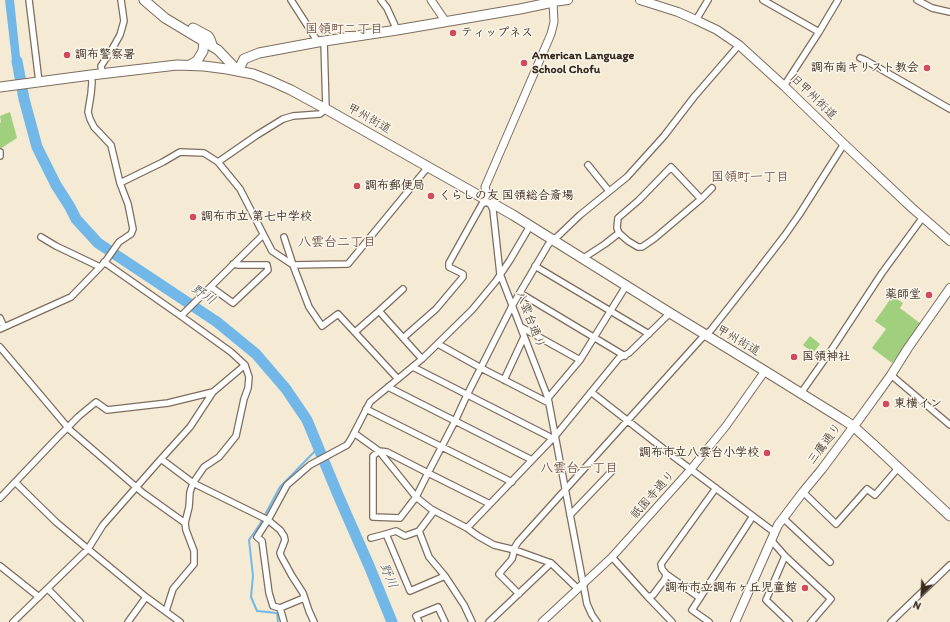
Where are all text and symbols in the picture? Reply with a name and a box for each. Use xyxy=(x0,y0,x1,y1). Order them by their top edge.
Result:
district label: 国領町二丁目 xyxy=(305,22,383,38)
place label: ティップネス xyxy=(461,26,533,40)
marker: ティップネス xyxy=(448,28,458,38)
place label: 調布警察署 xyxy=(75,48,135,62)
place label: American Language School Chofu xyxy=(532,49,634,77)
marker: 調布警察署 xyxy=(62,50,72,60)
marker: American Language School Chofu xyxy=(519,58,529,68)
place label: 調布南キリスト教会 xyxy=(811,61,919,75)
marker: 調布南キリスト教会 xyxy=(922,63,932,73)
street label: 旧甲州街道 xyxy=(786,71,840,123)
street label: 甲州街道 xyxy=(345,101,393,137)
district label: 国領町一丁目 xyxy=(711,170,789,186)
place label: 調布郵便局 xyxy=(365,179,425,193)
marker: 調布郵便局 xyxy=(352,181,362,191)
place label: くらしの友 国領総合斎場 xyxy=(439,189,574,203)
marker: くらしの友 国領総合斎場 xyxy=(426,191,436,201)
place label: 調布市立 第七中学校 xyxy=(201,210,312,224)
marker: 調布市立 第七中学校 xyxy=(188,212,198,222)
district label: 八雲台二丁目 xyxy=(298,235,376,251)
water label: 野川 xyxy=(188,281,218,309)
place label: 薬師堂 xyxy=(885,288,921,302)
street label: 八雲台通り xyxy=(513,289,547,351)
marker: 薬師堂 xyxy=(924,290,934,300)
street label: 甲州街道 xyxy=(714,323,762,359)
place label: 国領神社 xyxy=(802,350,850,364)
marker: 国領神社 xyxy=(789,352,799,362)
place label: 東横イン xyxy=(894,397,942,411)
marker: 東横イン xyxy=(881,399,891,409)
street label: 三鷹通り xyxy=(805,420,845,468)
place label: 調布市立八雲台小学校 xyxy=(639,446,759,460)
marker: 調布市立八雲台小学校 xyxy=(762,448,772,458)
district label: 八雲台一丁目 xyxy=(540,461,618,477)
street label: 祇園寺通り xyxy=(628,468,678,522)
water label: 野川 xyxy=(376,561,400,591)
north arrow xyxy=(902,574,942,614)
place label: 調布市立調布ヶ丘児童館 xyxy=(665,581,797,595)
marker: 調布市立調布ヶ丘児童館 xyxy=(800,583,810,593)
text: N xyxy=(911,598,923,613)

